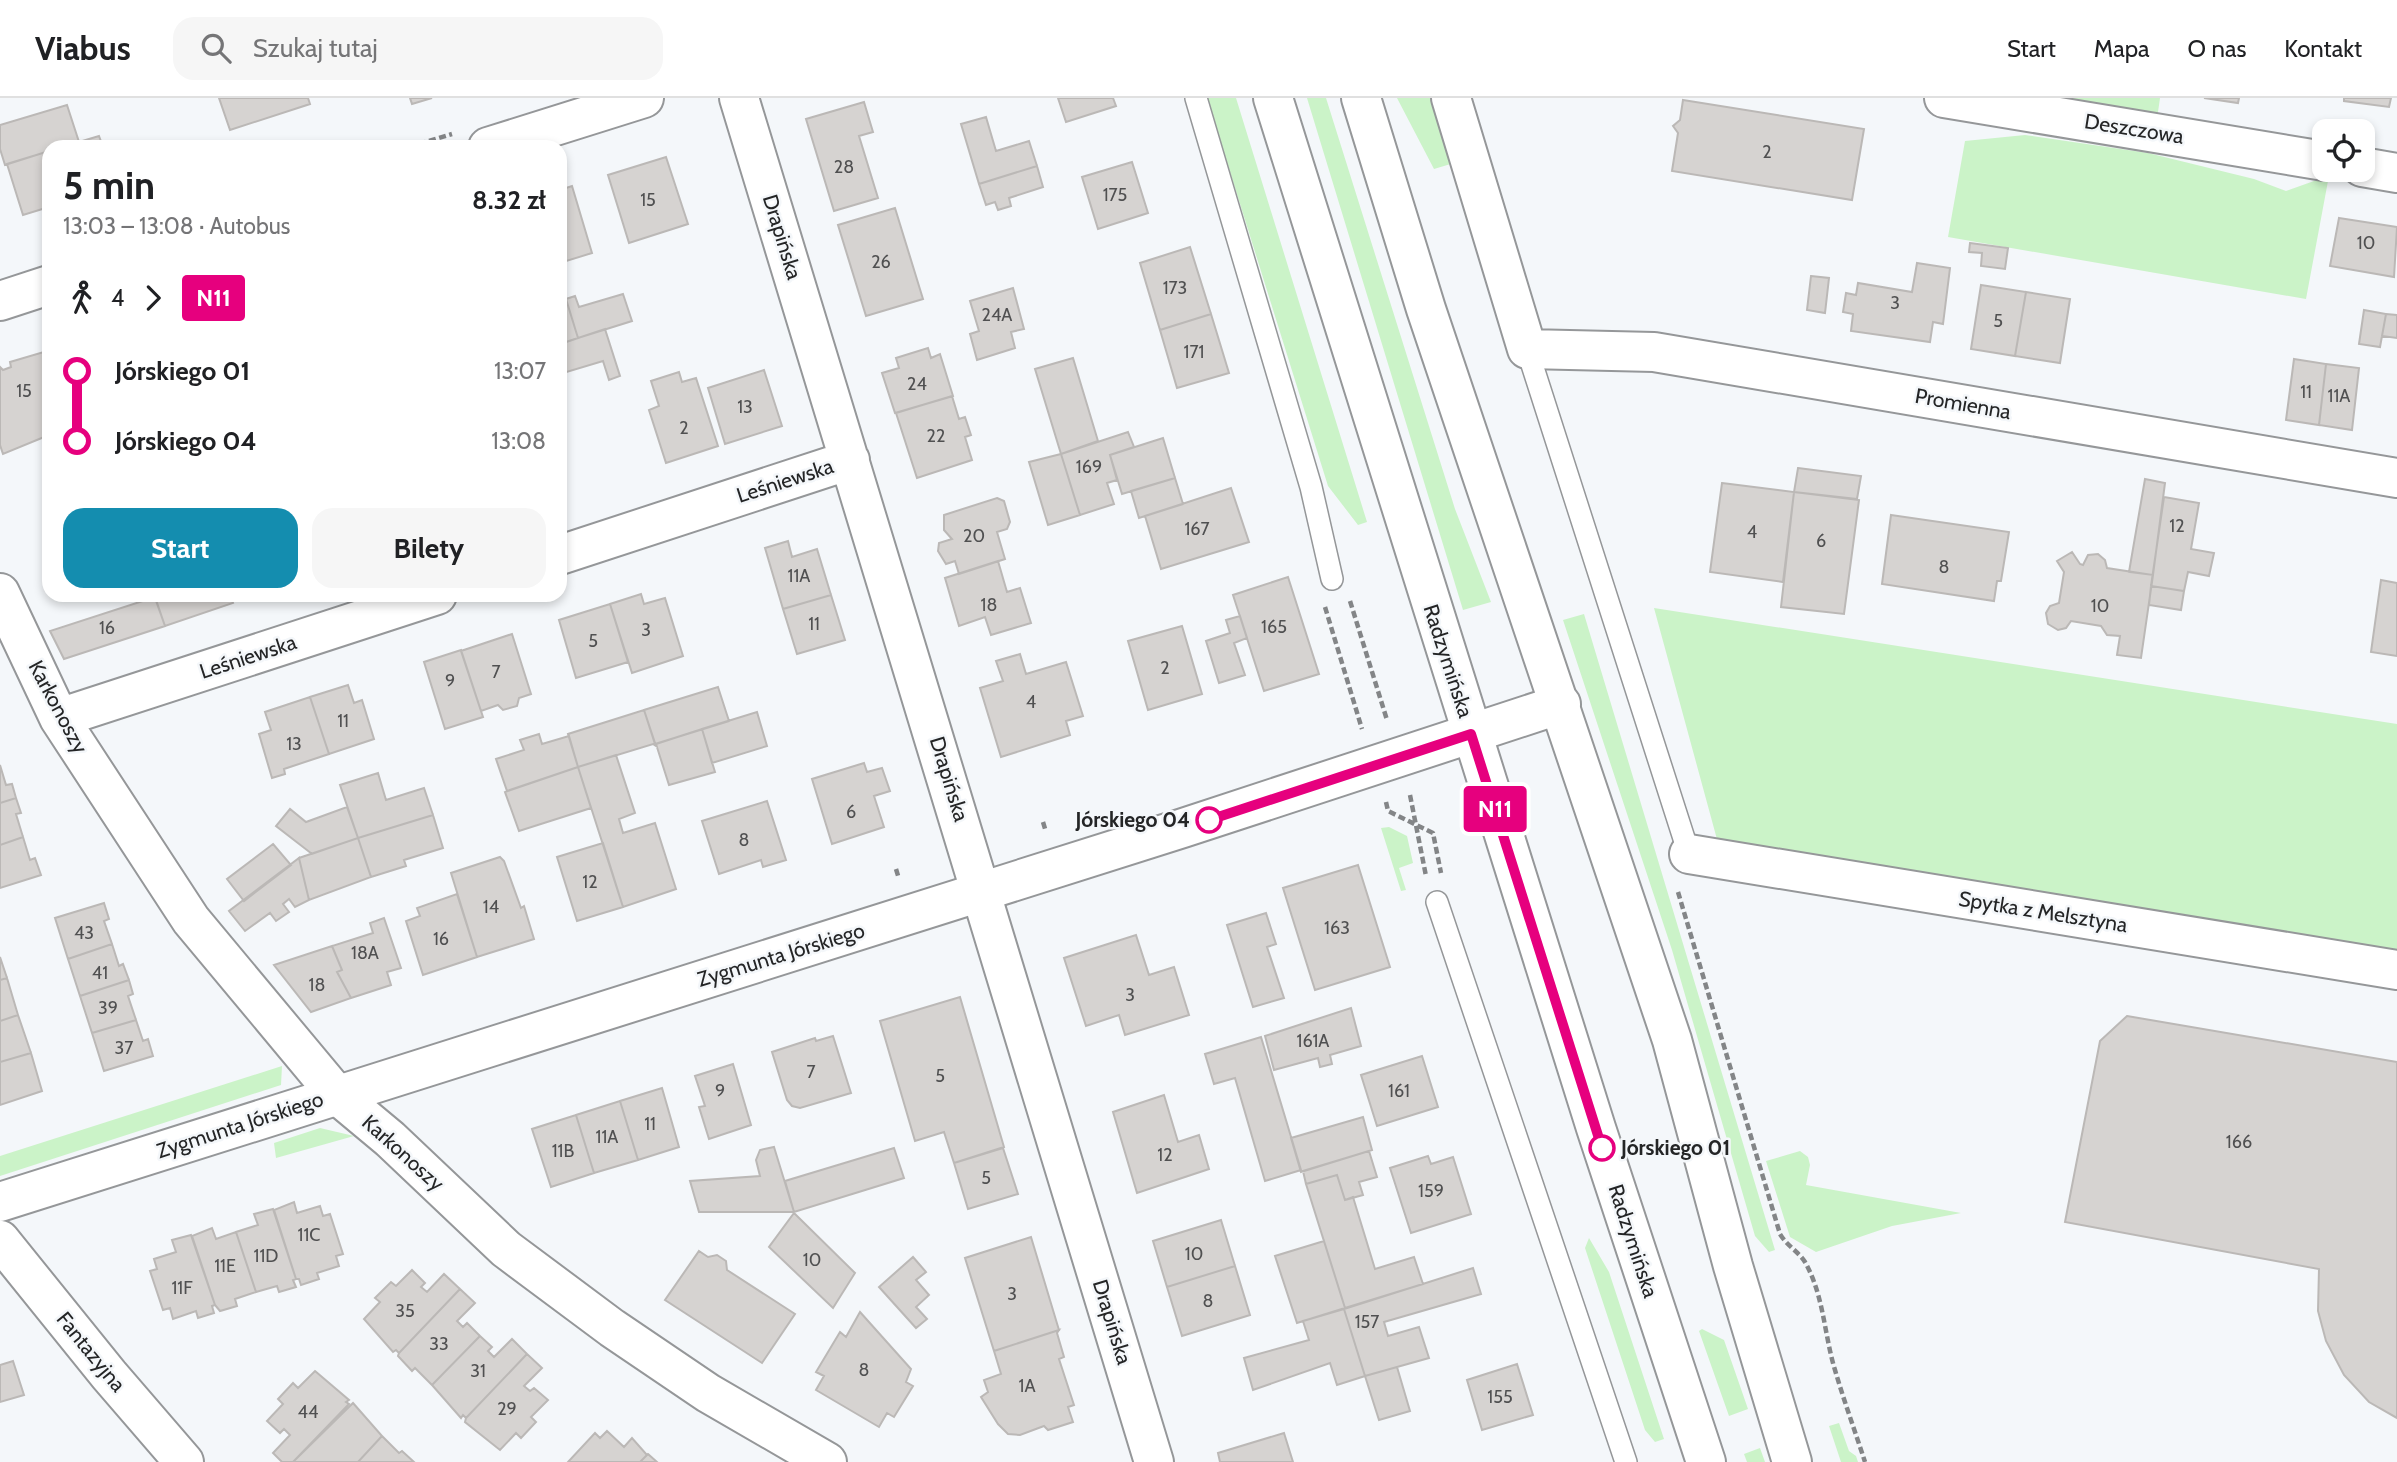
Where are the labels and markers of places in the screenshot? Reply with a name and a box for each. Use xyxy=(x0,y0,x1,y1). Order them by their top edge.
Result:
place label: Jórskiego 04 xyxy=(1075,807,1190,832)
marker: Jórskiego 04 xyxy=(1196,807,1222,833)
marker: Jórskiego 01 xyxy=(1589,1135,1615,1161)
place label: Jórskiego 01 xyxy=(1620,1135,1730,1160)

